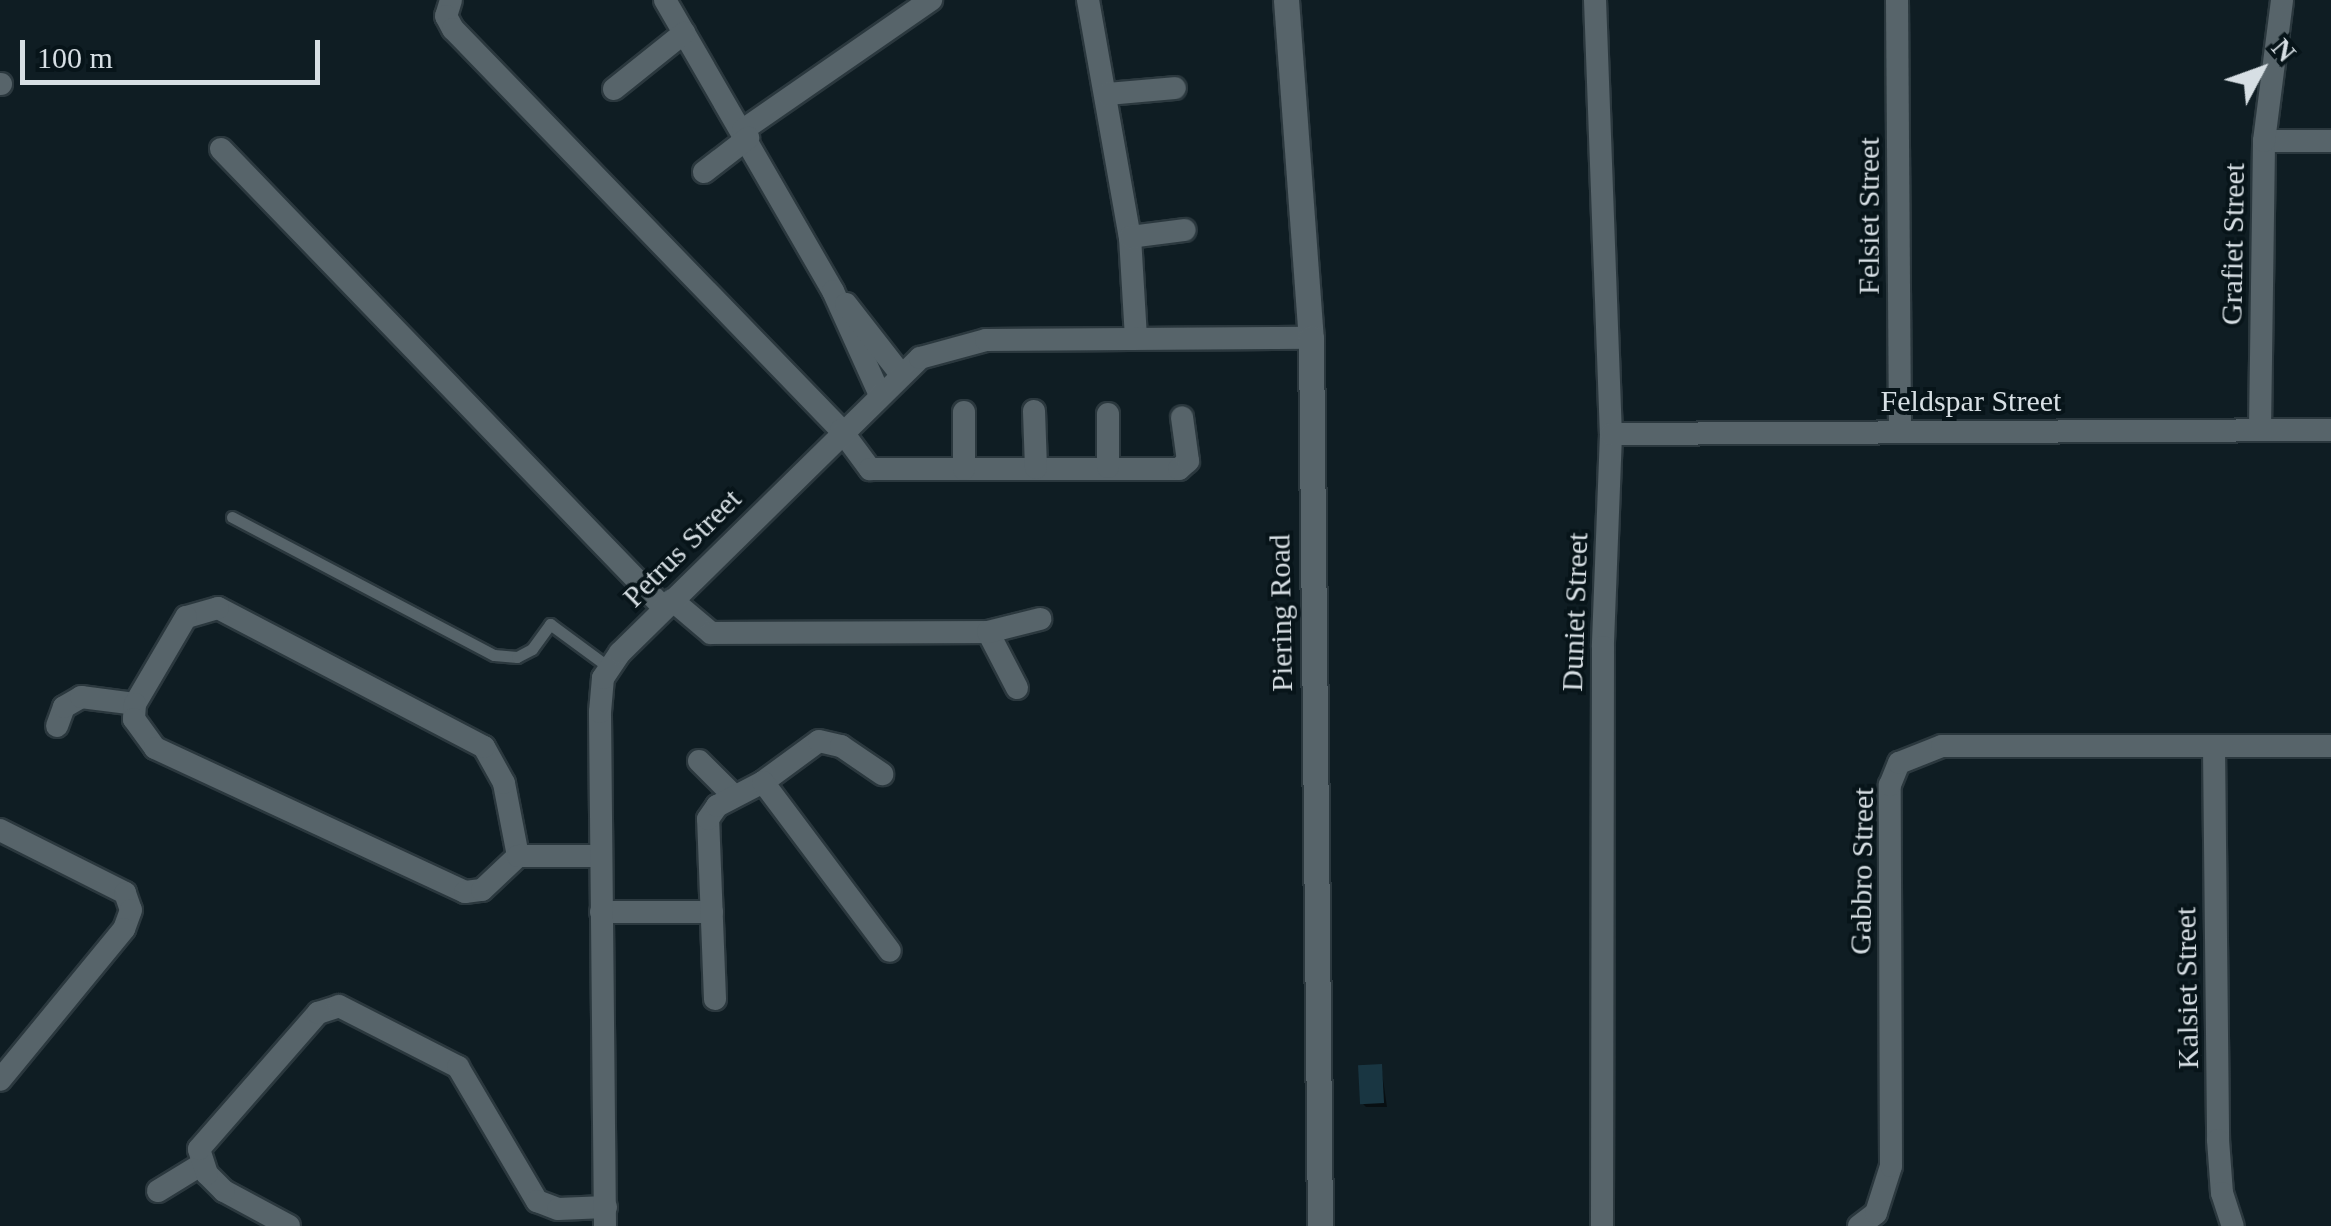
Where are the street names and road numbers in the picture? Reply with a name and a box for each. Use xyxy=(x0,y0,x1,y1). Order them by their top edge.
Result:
street label: Felsiet Street xyxy=(1851,137,1887,295)
street label: Grafiet Street xyxy=(2214,162,2252,326)
street label: Feldspar Street xyxy=(1881,383,2061,419)
street label: Petrus Street xyxy=(615,481,749,615)
street label: Duniet Street xyxy=(1554,532,1596,692)
street label: Piering Road xyxy=(1262,534,1300,692)
street label: Gabbro Street xyxy=(1843,787,1881,955)
street label: Kalsiet Street xyxy=(2168,906,2206,1070)

